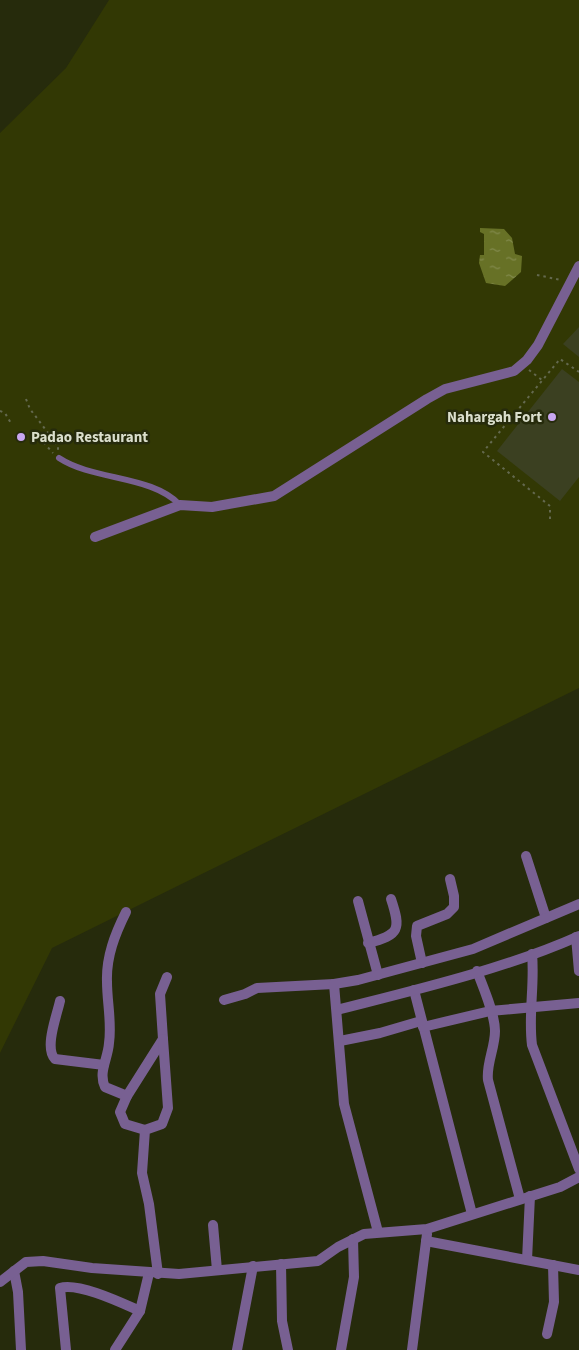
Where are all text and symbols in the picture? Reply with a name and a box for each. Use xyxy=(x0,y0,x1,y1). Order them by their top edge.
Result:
place label: Nahargah Fort xyxy=(447,407,542,428)
marker: Nahargah Fort xyxy=(546,411,558,423)
place label: Padao Restaurant xyxy=(31,427,148,448)
marker: Padao Restaurant xyxy=(15,431,27,443)

